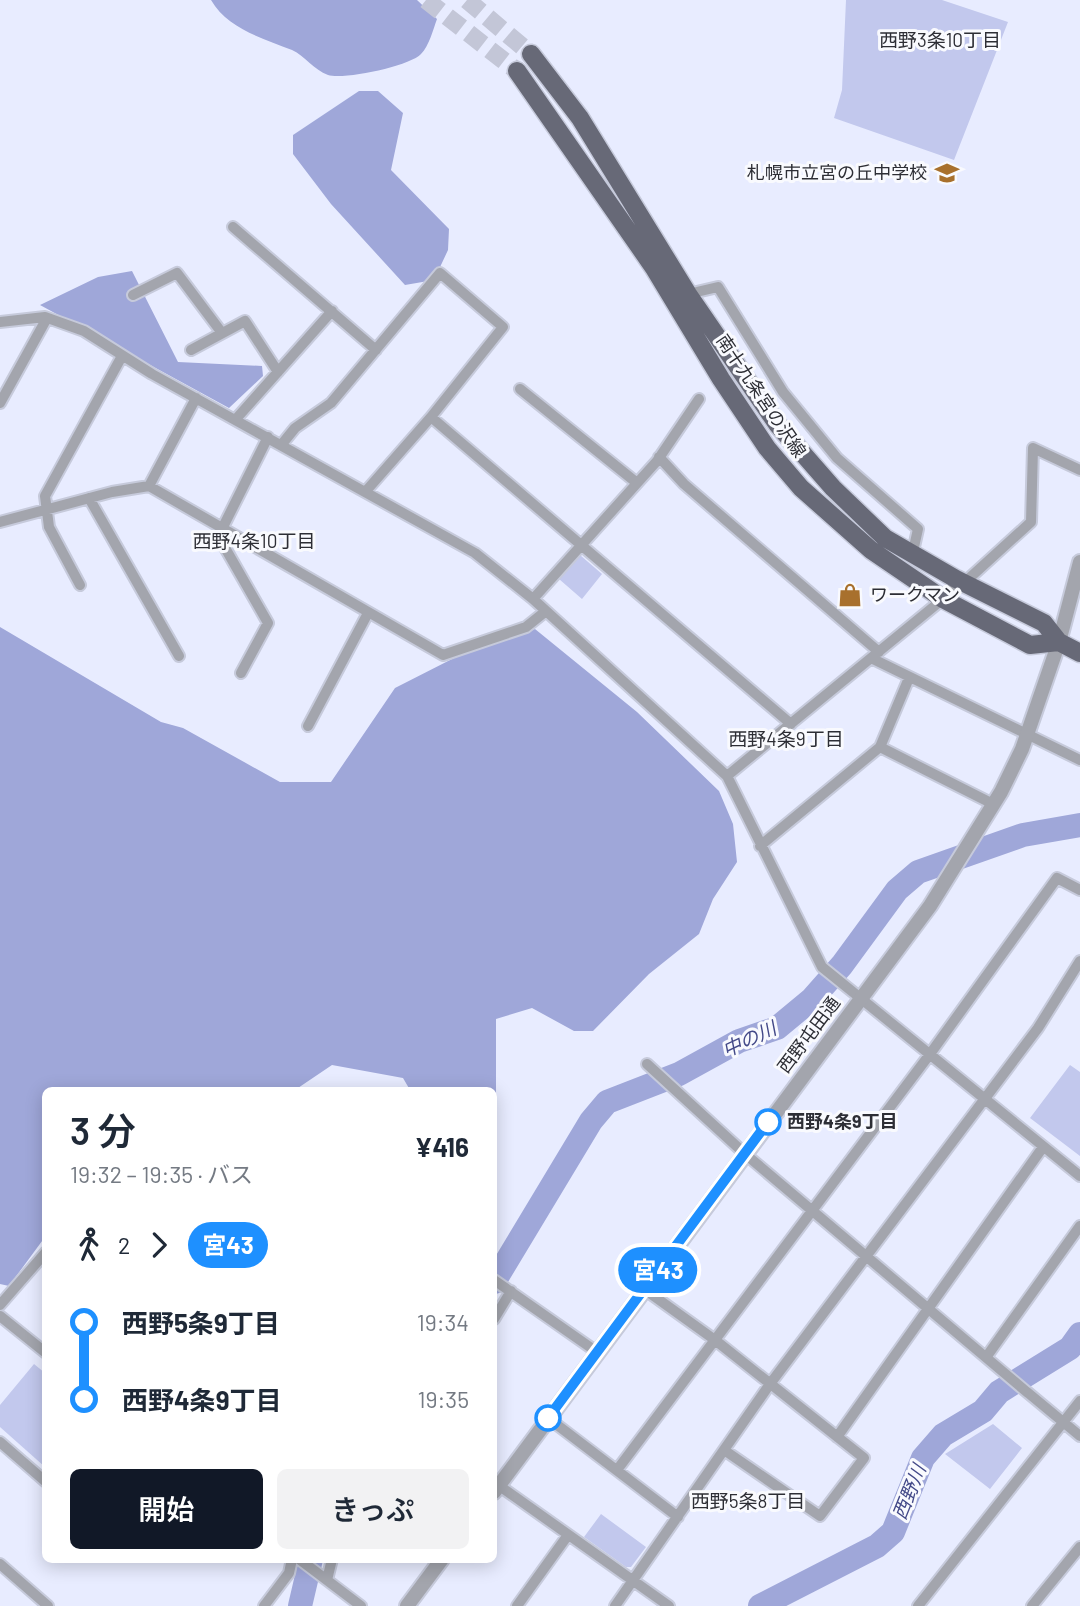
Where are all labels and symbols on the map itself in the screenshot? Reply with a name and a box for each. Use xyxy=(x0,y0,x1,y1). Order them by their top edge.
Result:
district label: 西野3条10丁目 xyxy=(879,28,1001,51)
school or university icon: 札幌市立宮の丘中学校 xyxy=(933,159,961,187)
place label: 札幌市立宮の丘中学校 xyxy=(747,161,927,183)
street label: 南十九条宮の沢線 xyxy=(712,330,811,461)
district label: 西野4条10丁目 xyxy=(193,529,315,552)
shop icon: ワークマン xyxy=(836,581,864,609)
place label: ワークマン xyxy=(870,583,960,605)
district label: 西野4条9丁目 xyxy=(728,727,844,750)
street label: 西野屯田通 xyxy=(772,992,844,1077)
water label: 中の川 xyxy=(718,1015,781,1061)
marker: 西野4条9丁目 xyxy=(755,1109,781,1135)
place label: 西野4条9丁目 xyxy=(787,1110,897,1132)
line badge: 宮43 xyxy=(618,1247,698,1293)
unlabelled marker xyxy=(535,1405,561,1431)
water label: 西野川 xyxy=(887,1459,931,1523)
district label: 西野5条8丁目 xyxy=(691,1489,805,1512)

